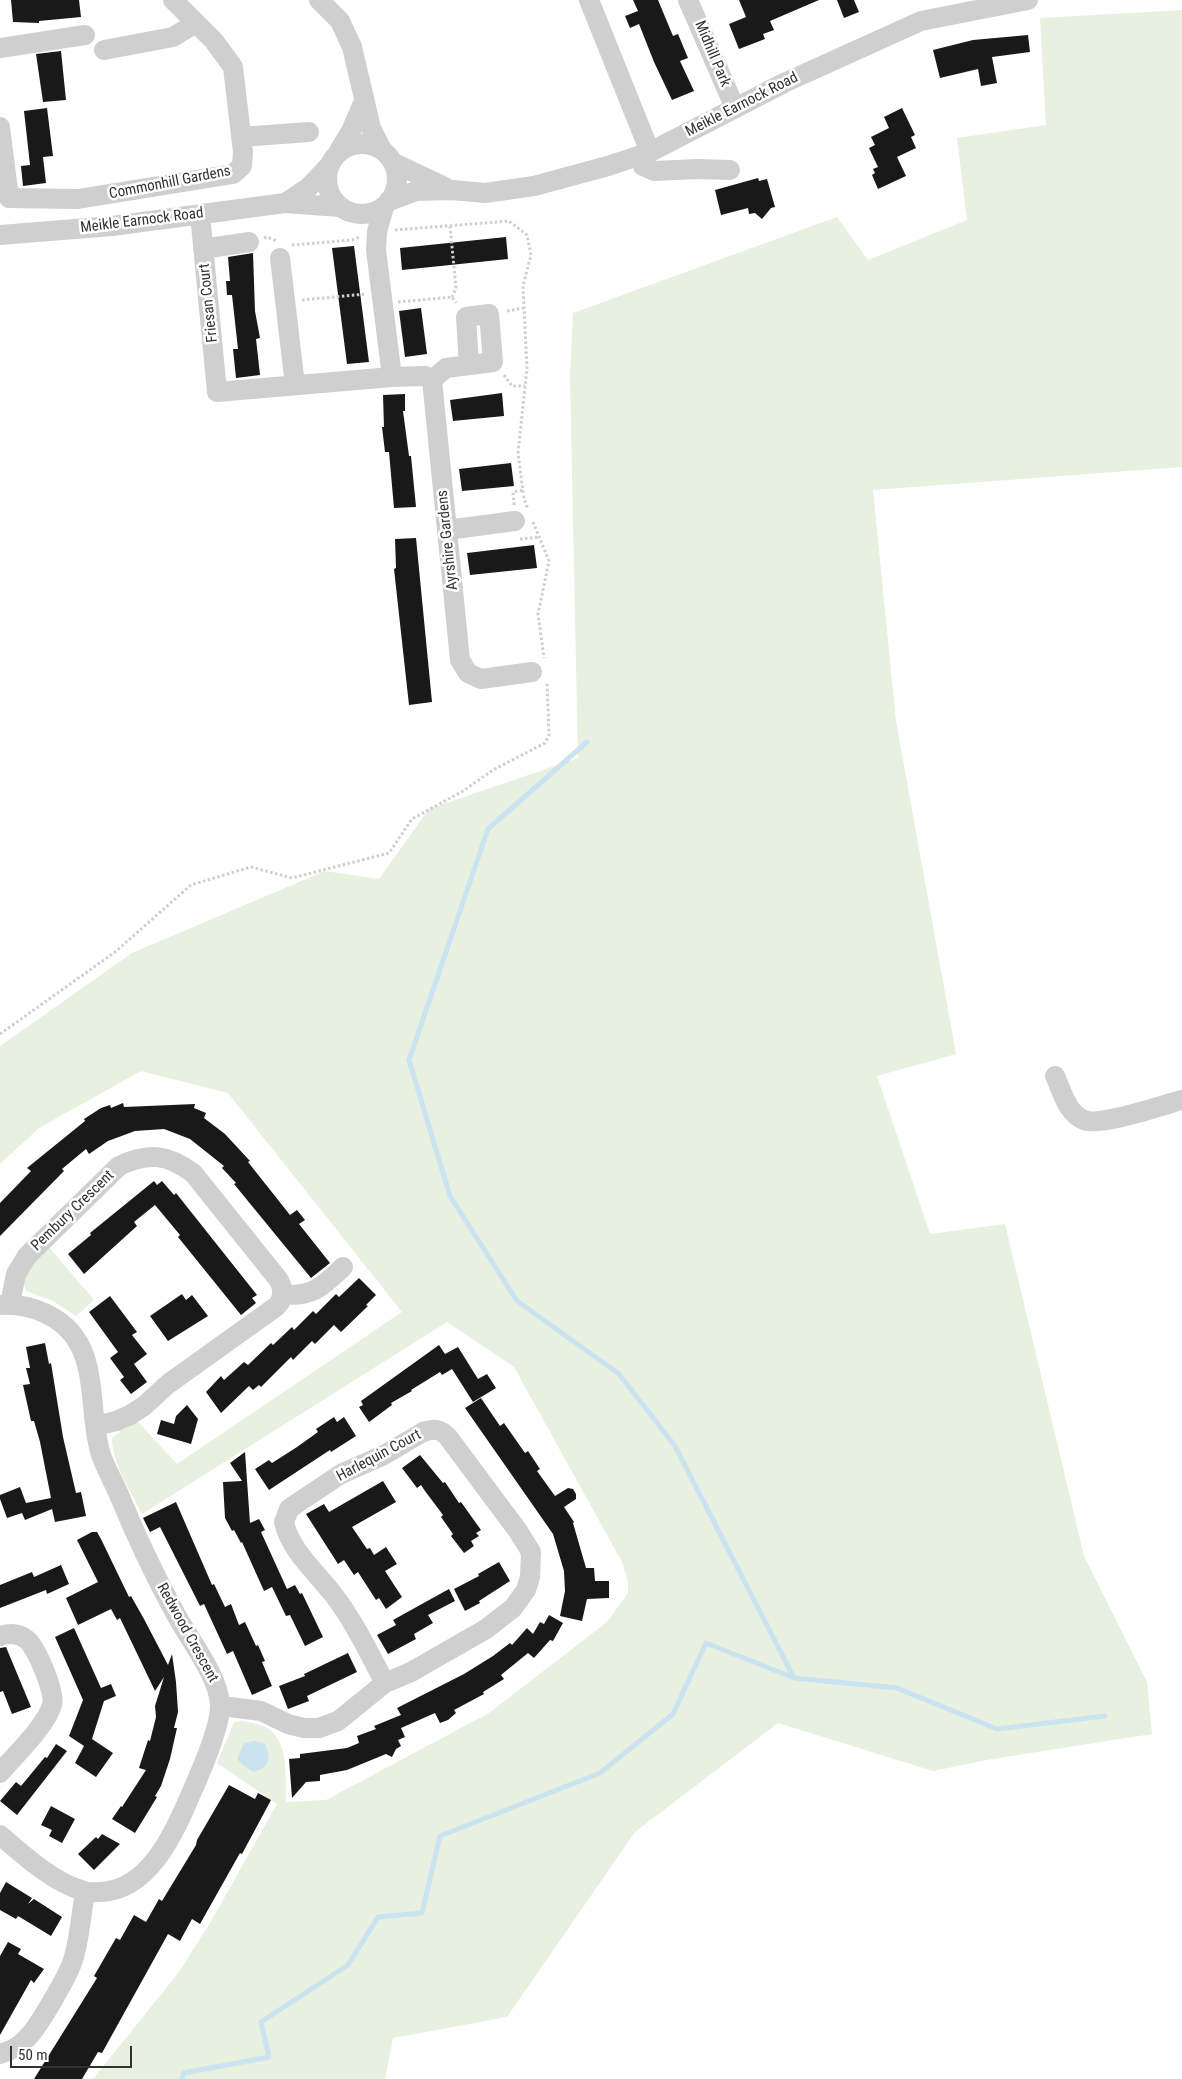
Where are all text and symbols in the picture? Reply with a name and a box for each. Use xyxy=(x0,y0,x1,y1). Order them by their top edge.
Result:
street label: Midhill Park xyxy=(690,18,734,90)
street label: Meikle Earnock Road xyxy=(683,69,801,141)
street label: Commonhill Gardens xyxy=(108,162,232,204)
street label: Meikle Earnock Road xyxy=(79,205,205,237)
street label: Friesan Court xyxy=(196,263,222,343)
street label: Ayrshire Gardens xyxy=(434,489,462,591)
street label: Pembury Crescent xyxy=(28,1167,118,1255)
street label: Harlequin Court xyxy=(334,1426,424,1486)
street label: Redwood Crescent xyxy=(152,1580,222,1686)
scale bar xyxy=(12,2036,135,2068)
text: 50 m xyxy=(18,2046,48,2064)

